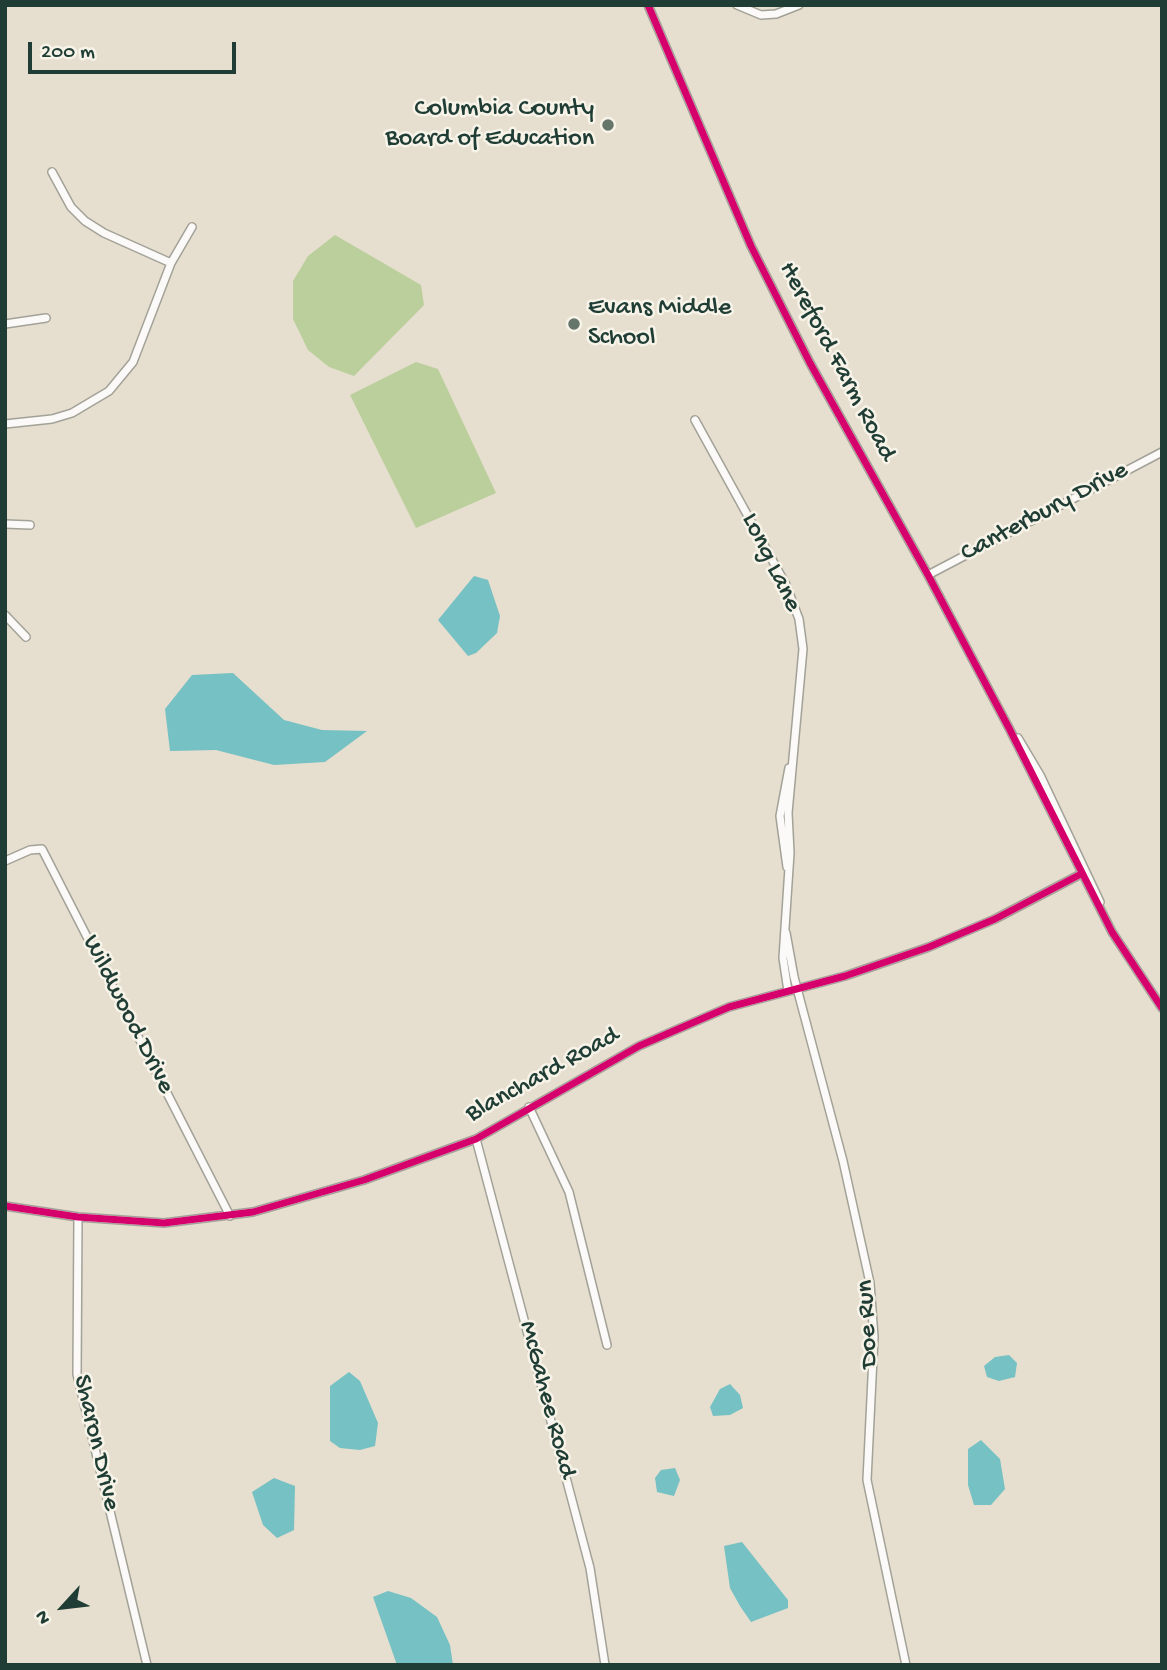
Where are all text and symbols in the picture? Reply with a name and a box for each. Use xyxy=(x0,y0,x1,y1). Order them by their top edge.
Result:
scale bar xyxy=(32,28,240,72)
text: 200 m xyxy=(41,41,95,66)
place label: Columbia County Board of Education xyxy=(386,94,594,156)
marker: Columbia County Board of Education xyxy=(600,117,616,133)
street label: Hereford Farm Road xyxy=(770,257,902,467)
place label: Evans Middle School xyxy=(588,293,731,354)
marker: Evans Middle School xyxy=(566,316,582,332)
street label: Canterbury Drive xyxy=(956,456,1134,570)
street label: Long Lane xyxy=(733,509,807,617)
street label: Wildwood Drive xyxy=(74,930,180,1100)
street label: Blanchard Road xyxy=(461,1021,625,1131)
street label: Doe Run xyxy=(851,1279,887,1369)
street label: McGahee Road xyxy=(510,1318,582,1482)
street label: Sharon Drive xyxy=(64,1372,126,1514)
north arrow xyxy=(28,1572,98,1642)
text: N xyxy=(31,1606,57,1628)

